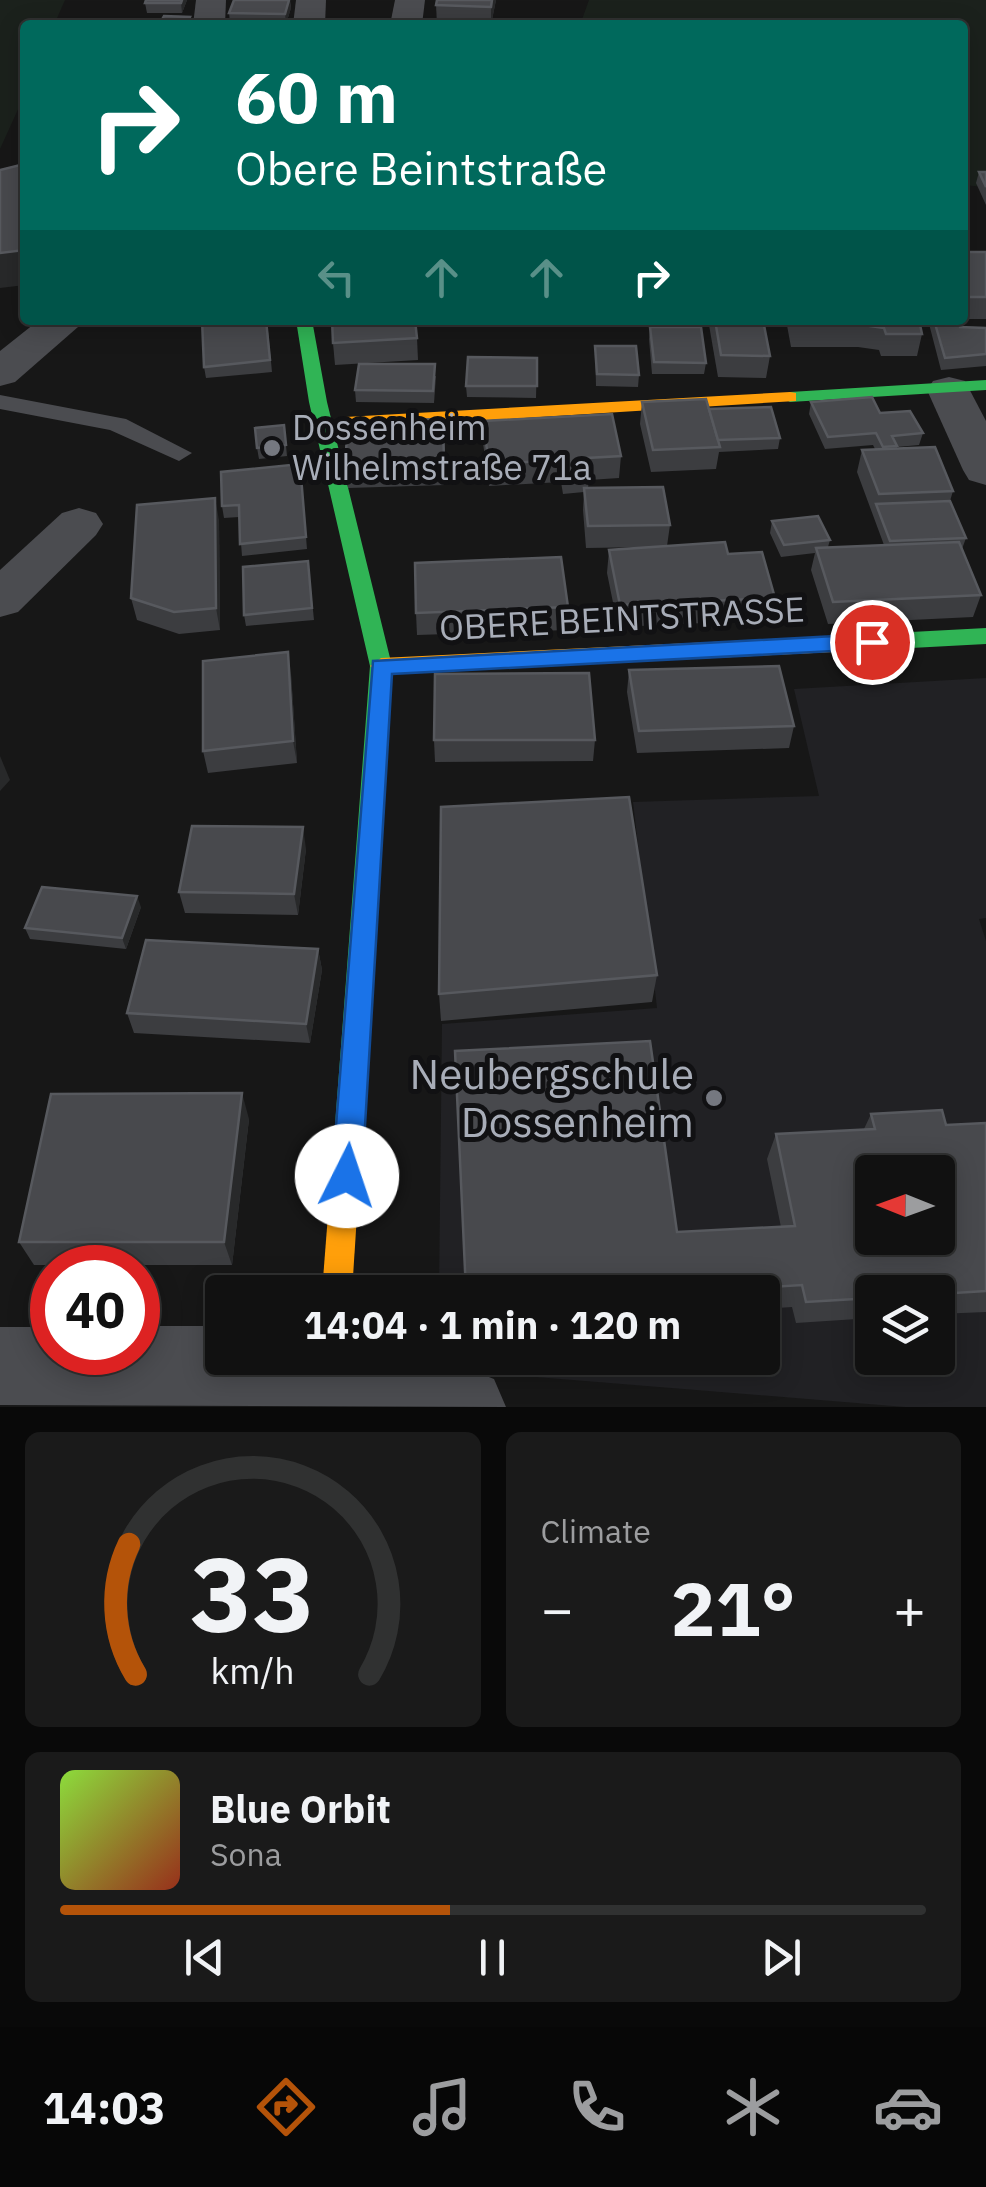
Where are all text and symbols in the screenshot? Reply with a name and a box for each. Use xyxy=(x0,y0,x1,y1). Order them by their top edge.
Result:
text: 60 m xyxy=(235,51,398,142)
icon: right xyxy=(70,60,200,190)
text: Obere Beintstraße xyxy=(235,139,607,197)
icon: left xyxy=(309,250,364,305)
icon: ahead xyxy=(414,250,469,305)
icon: ahead xyxy=(519,250,574,305)
icon: right xyxy=(624,250,679,305)
place label: Dossenheim Wilhelmstraße 71a xyxy=(292,404,592,490)
marker: Dossenheim Wilhelmstraße 71a xyxy=(261,437,283,459)
street label: OBERE BEINTSTRASSE xyxy=(438,585,806,651)
pin xyxy=(830,600,915,685)
icon: arrive xyxy=(845,615,900,670)
place label: Neubergschule Dossenheim xyxy=(410,1046,694,1149)
marker: Neubergschule Dossenheim xyxy=(703,1087,725,1109)
position arrow xyxy=(295,1124,399,1228)
north arrow xyxy=(855,1155,955,1255)
map controls xyxy=(855,1155,955,1375)
speed limit sign: 40 xyxy=(30,1245,160,1375)
button: layers xyxy=(855,1275,955,1375)
text: 14:04 · 1 min · 120 m xyxy=(304,1300,681,1349)
text: Climate xyxy=(541,1510,651,1552)
text: 33 xyxy=(190,1525,315,1661)
text: 21° xyxy=(671,1559,796,1657)
text: − xyxy=(541,1573,574,1644)
text: + xyxy=(893,1573,926,1644)
text: km/h xyxy=(211,1647,295,1694)
text: Blue Orbit xyxy=(210,1784,391,1833)
text: Sona xyxy=(210,1833,282,1875)
icon: previous xyxy=(177,1930,232,1985)
icon: pause xyxy=(465,1930,520,1985)
icon: next xyxy=(754,1930,809,1985)
icon: directions xyxy=(251,2072,321,2142)
icon: music xyxy=(407,2072,477,2142)
icon: phone xyxy=(562,2072,632,2142)
icon: climate xyxy=(718,2072,788,2142)
icon: car xyxy=(873,2072,943,2142)
text: 14:03 xyxy=(43,2078,166,2136)

